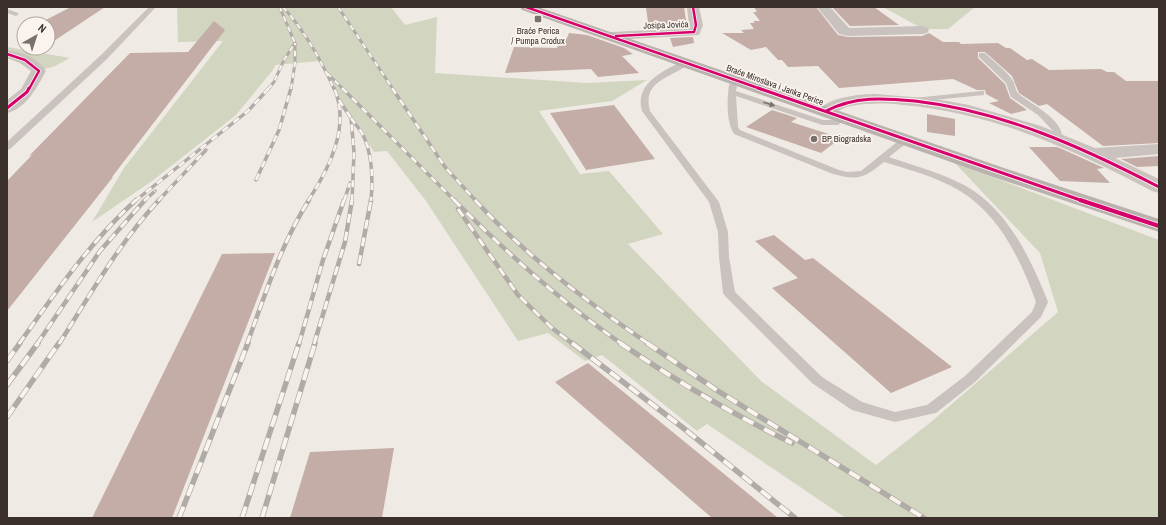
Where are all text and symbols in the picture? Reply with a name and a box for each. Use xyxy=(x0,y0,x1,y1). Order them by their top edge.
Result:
marker: Braće Perica / Pumpa Crodux xyxy=(533,14,543,24)
north arrow xyxy=(16,16,56,56)
street label: Josipa Jovića xyxy=(643,18,689,32)
text: N xyxy=(35,21,49,36)
place label: Braće Perica / Pumpa Crodux xyxy=(511,25,565,47)
street label: Braće Miroslava i Janka Perice xyxy=(725,62,825,108)
one-way arrow xyxy=(763,102,775,108)
place label: BP Biogradska xyxy=(822,133,871,145)
marker: BP Biogradska xyxy=(809,134,819,144)

